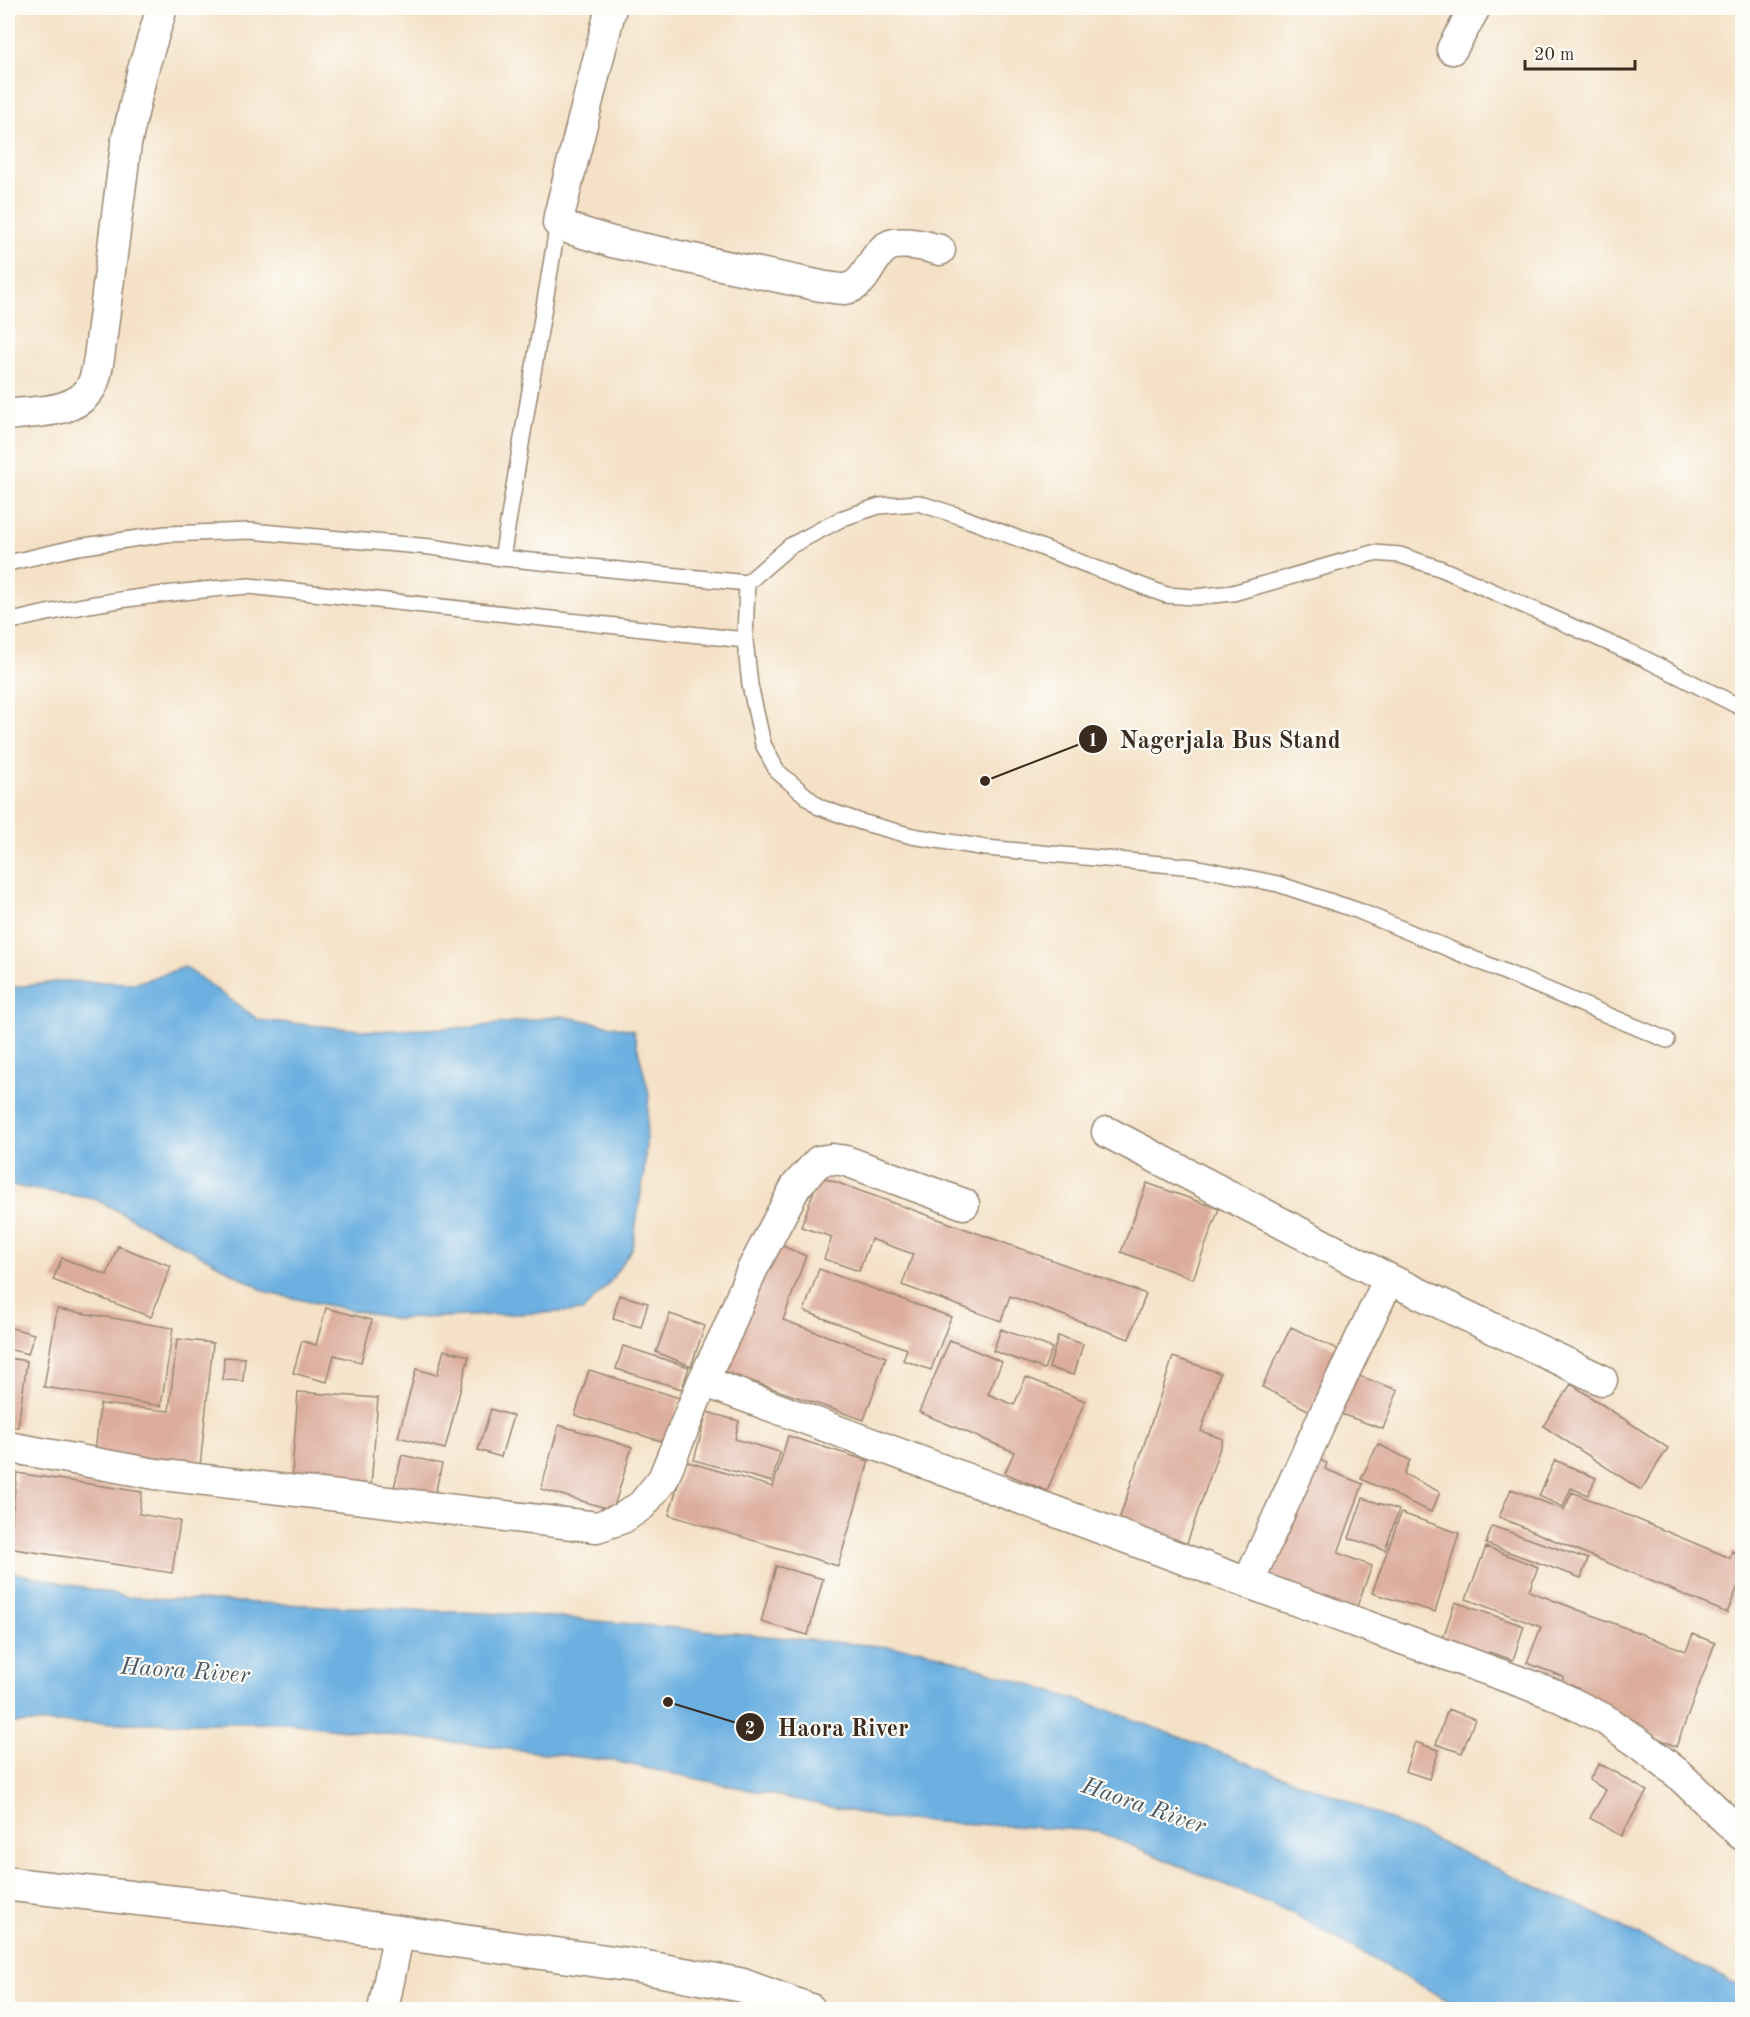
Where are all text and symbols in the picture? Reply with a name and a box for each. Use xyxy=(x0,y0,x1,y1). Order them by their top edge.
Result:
scale bar xyxy=(1525,33,1634,71)
text: 20 m xyxy=(1534,46,1574,64)
callout: Nagerjala Bus Stand xyxy=(1078,718,1353,760)
text: Nagerjala Bus Stand xyxy=(1119,730,1341,754)
text: 1 xyxy=(1088,732,1098,750)
water label: Haora River xyxy=(118,1655,251,1689)
callout: Haora River xyxy=(735,1706,920,1748)
text: Haora River xyxy=(777,1718,909,1742)
text: 2 xyxy=(745,1720,755,1738)
water label: Haora River xyxy=(1077,1774,1209,1840)

